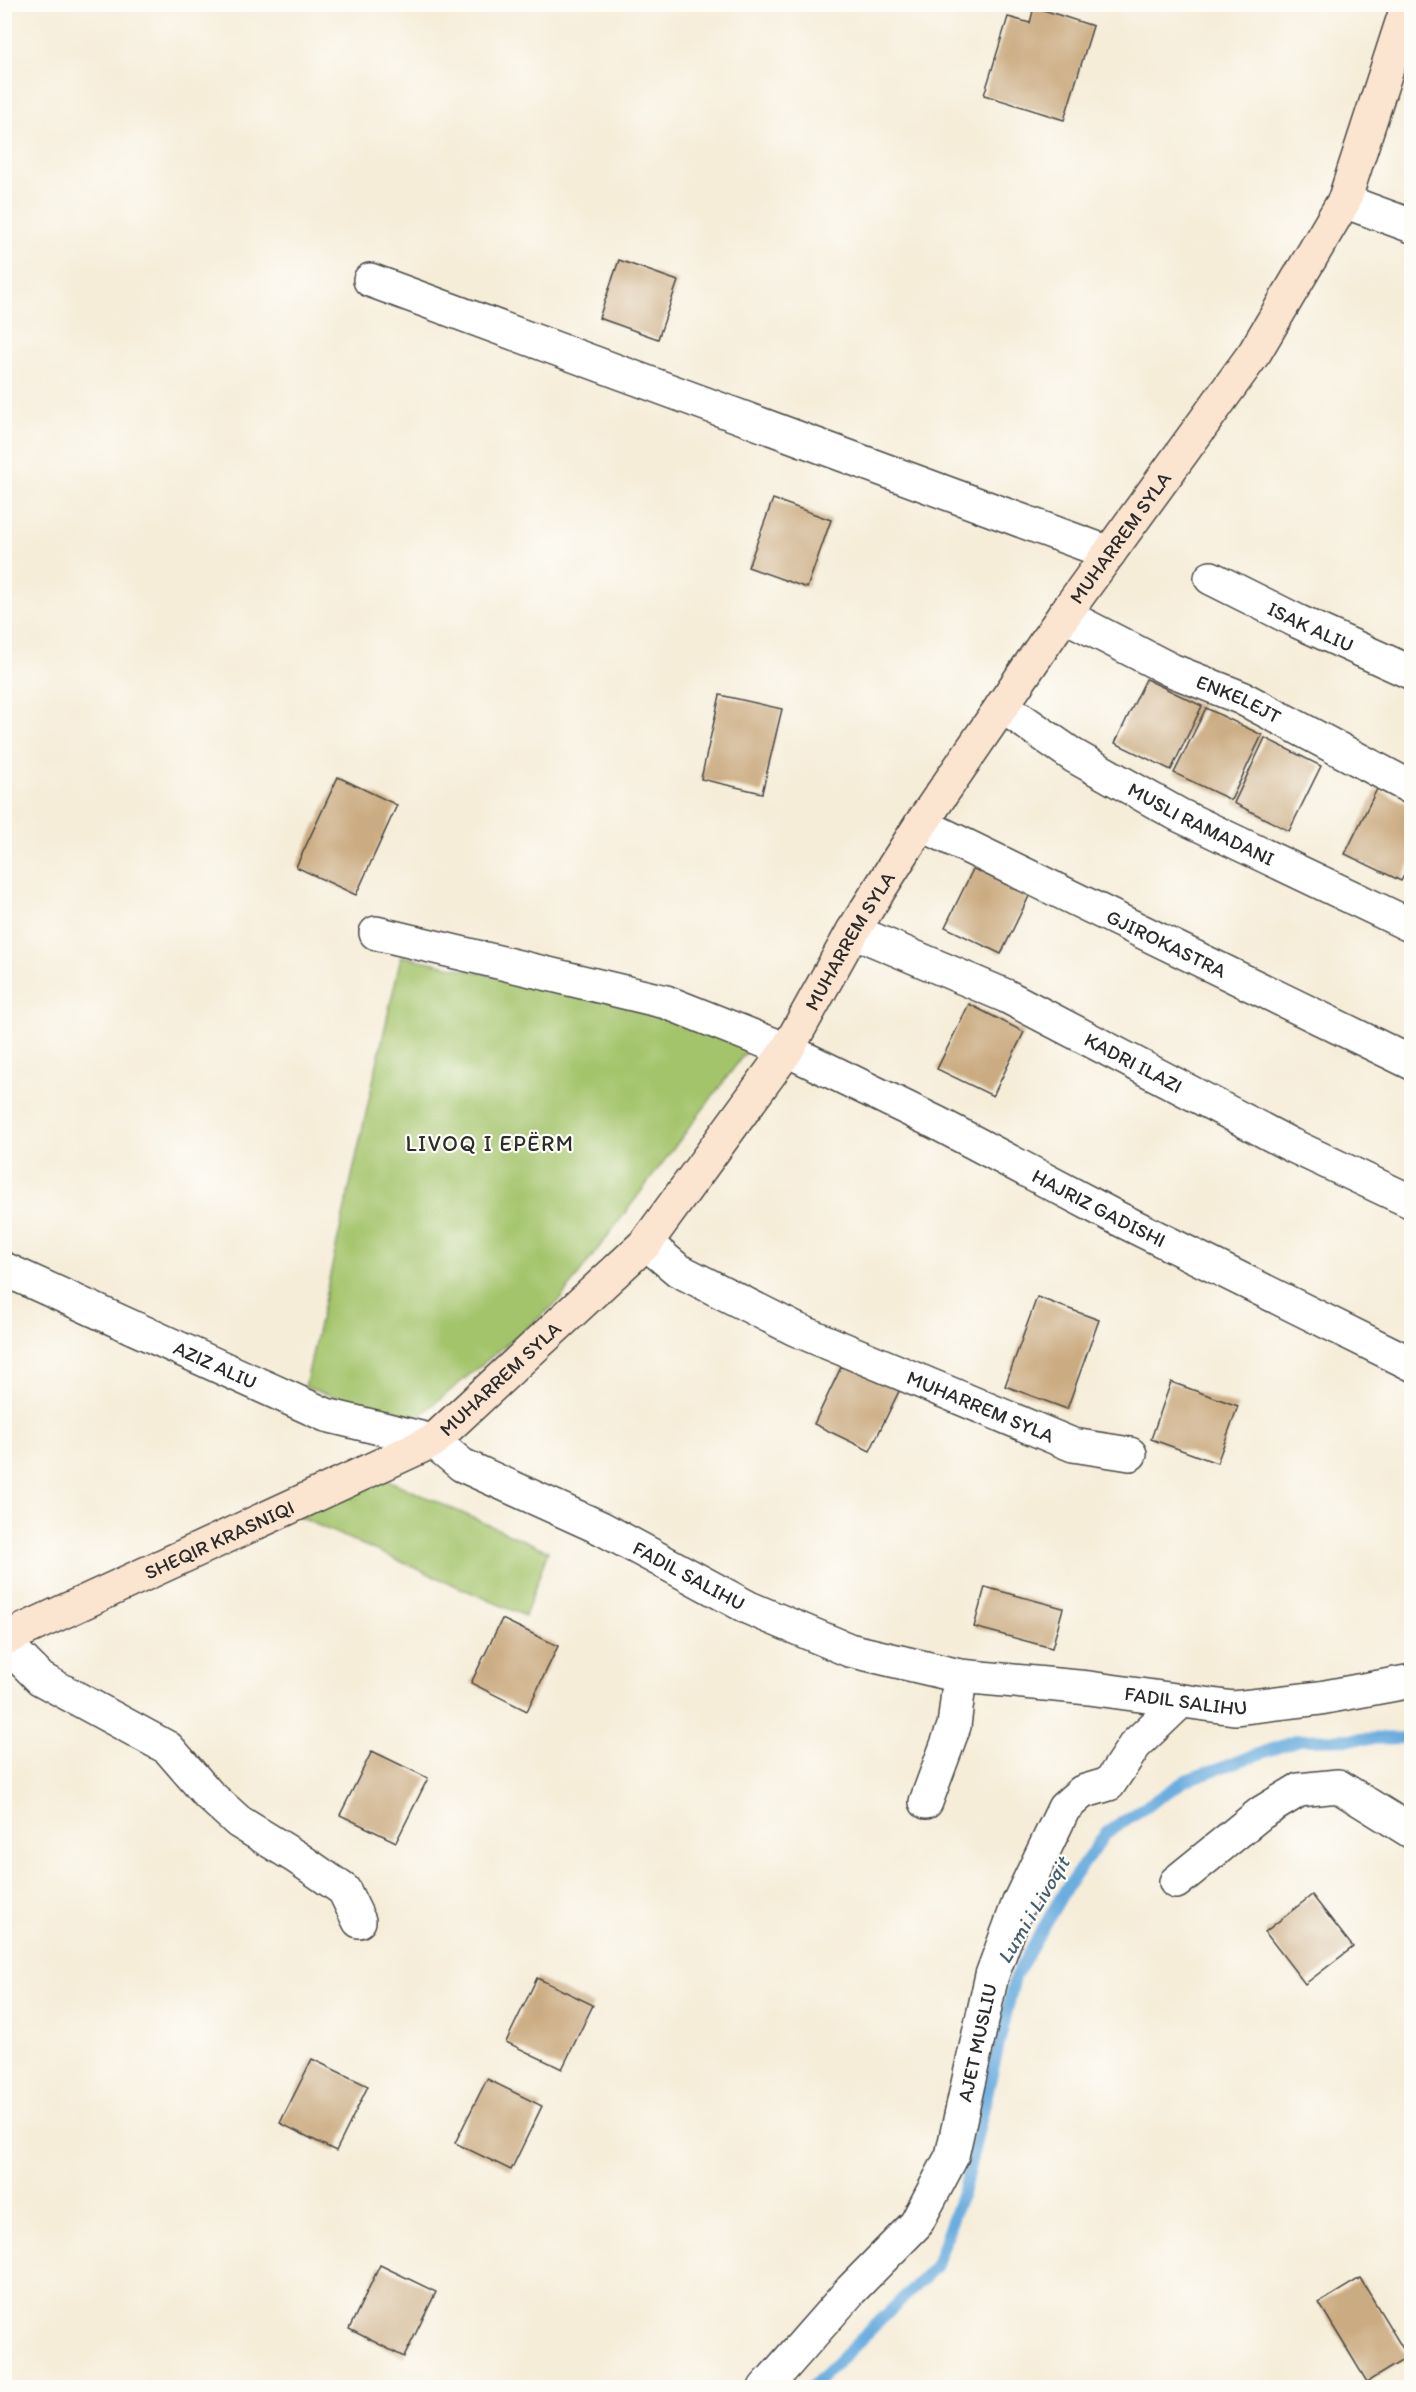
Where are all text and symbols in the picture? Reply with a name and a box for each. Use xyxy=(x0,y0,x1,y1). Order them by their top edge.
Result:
street label: MUHARREM SYLA xyxy=(1064,467,1176,608)
street label: ISAK ALIU xyxy=(1264,596,1357,657)
street label: ENKELEJT xyxy=(1193,669,1285,729)
street label: MUSLI RAMADANI xyxy=(1124,777,1278,871)
street label: MUHARREM SYLA xyxy=(799,867,900,1015)
street label: GJIROKASTRA xyxy=(1103,904,1230,983)
street label: KADRI ILAZI xyxy=(1080,1027,1187,1098)
district label: LIVOQ I EPËRM xyxy=(405,1130,575,1157)
street label: HAJRIZ GADISHI xyxy=(1028,1163,1170,1252)
street label: MUHARREM SYLA xyxy=(434,1316,566,1441)
street label: AZIZ ALIU xyxy=(170,1336,261,1394)
street label: MUHARREM SYLA xyxy=(903,1365,1058,1448)
street label: SHEQIR KRASNIQI xyxy=(141,1495,298,1585)
street label: FADIL SALIHU xyxy=(629,1536,749,1616)
street label: FADIL SALIHU xyxy=(1123,1681,1249,1720)
water label: Lumi i Livoqit xyxy=(991,1850,1076,1968)
street label: AJET MUSLIU xyxy=(952,1981,1002,2104)

